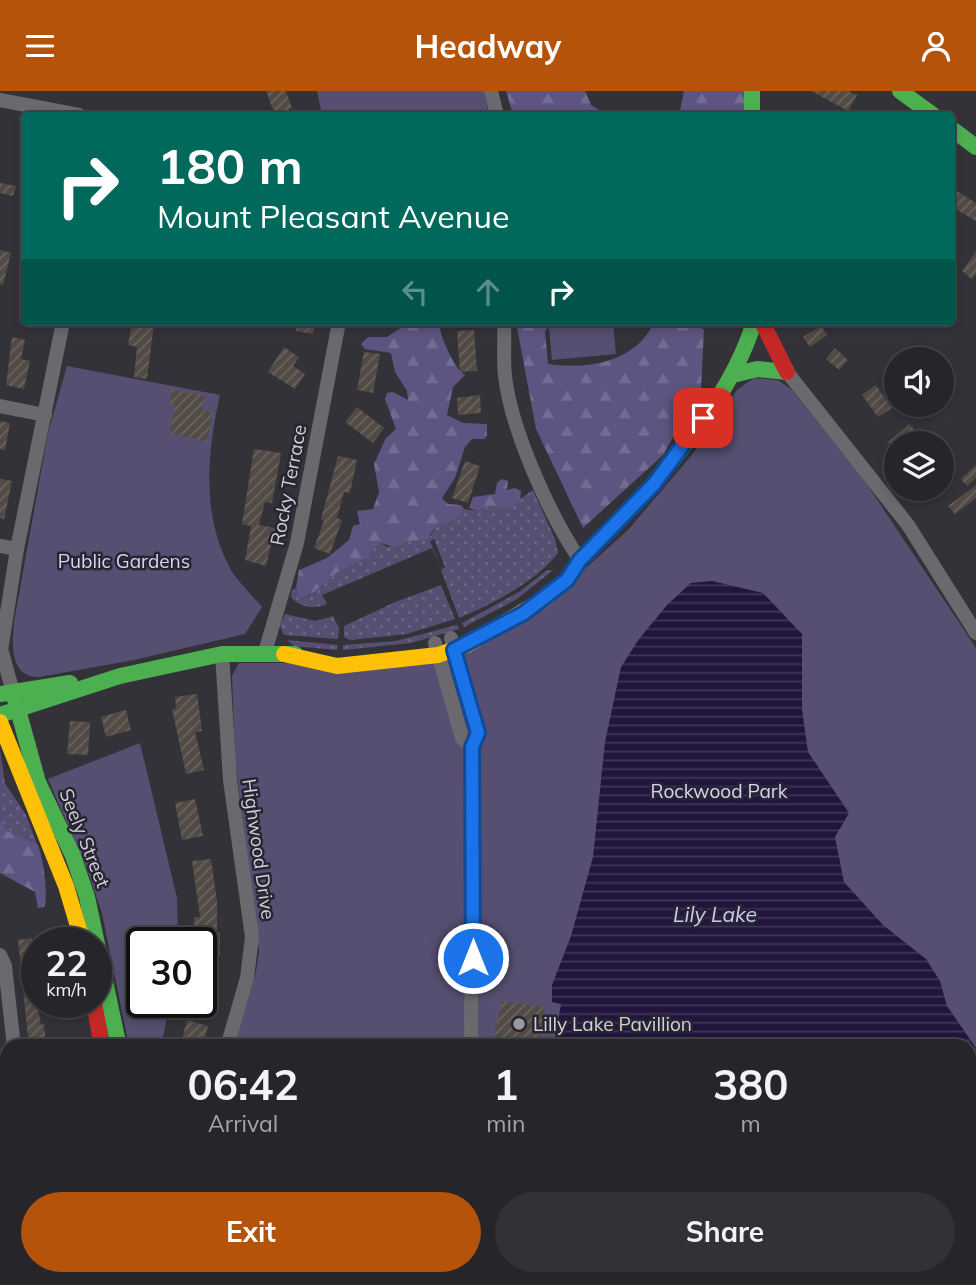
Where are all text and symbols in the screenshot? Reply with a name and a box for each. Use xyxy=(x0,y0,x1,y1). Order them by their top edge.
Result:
text: Headway xyxy=(415,26,561,66)
icon: menu xyxy=(21,27,59,65)
icon: person xyxy=(917,27,955,65)
text: 180 m xyxy=(157,135,303,196)
icon: right xyxy=(42,140,133,231)
text: Mount Pleasant Avenue xyxy=(157,196,509,236)
icon: left xyxy=(396,273,434,311)
icon: ahead xyxy=(469,273,507,311)
icon: right xyxy=(542,273,580,311)
map controls xyxy=(884,347,954,501)
button: sound xyxy=(884,347,954,417)
pin xyxy=(673,388,733,448)
icon: arrive xyxy=(684,399,722,437)
street label: Rocky Terrace xyxy=(265,422,311,548)
button: layers xyxy=(884,431,954,501)
park label: Public Gardens xyxy=(58,549,190,573)
street label: Highwood Drive xyxy=(237,777,281,921)
park label: Rockwood Park xyxy=(650,779,788,803)
street label: Seely Street xyxy=(54,785,116,891)
water label: Lily Lake xyxy=(673,901,757,927)
position arrow xyxy=(436,921,510,995)
speed limit sign: 30 xyxy=(126,927,217,1018)
text: 22 xyxy=(45,941,88,985)
text: km/h xyxy=(46,978,87,1001)
place label: Lilly Lake Pavillion xyxy=(533,1012,692,1036)
marker: Lilly Lake Pavillion xyxy=(511,1016,527,1032)
text: 06:42 xyxy=(188,1058,299,1111)
text: 1 xyxy=(493,1058,518,1111)
text: 380 xyxy=(713,1058,788,1111)
text: Arrival xyxy=(208,1109,278,1138)
text: min xyxy=(486,1109,525,1138)
text: m xyxy=(741,1109,761,1138)
button: Exit xyxy=(21,1192,481,1272)
button: Share xyxy=(495,1192,955,1272)

